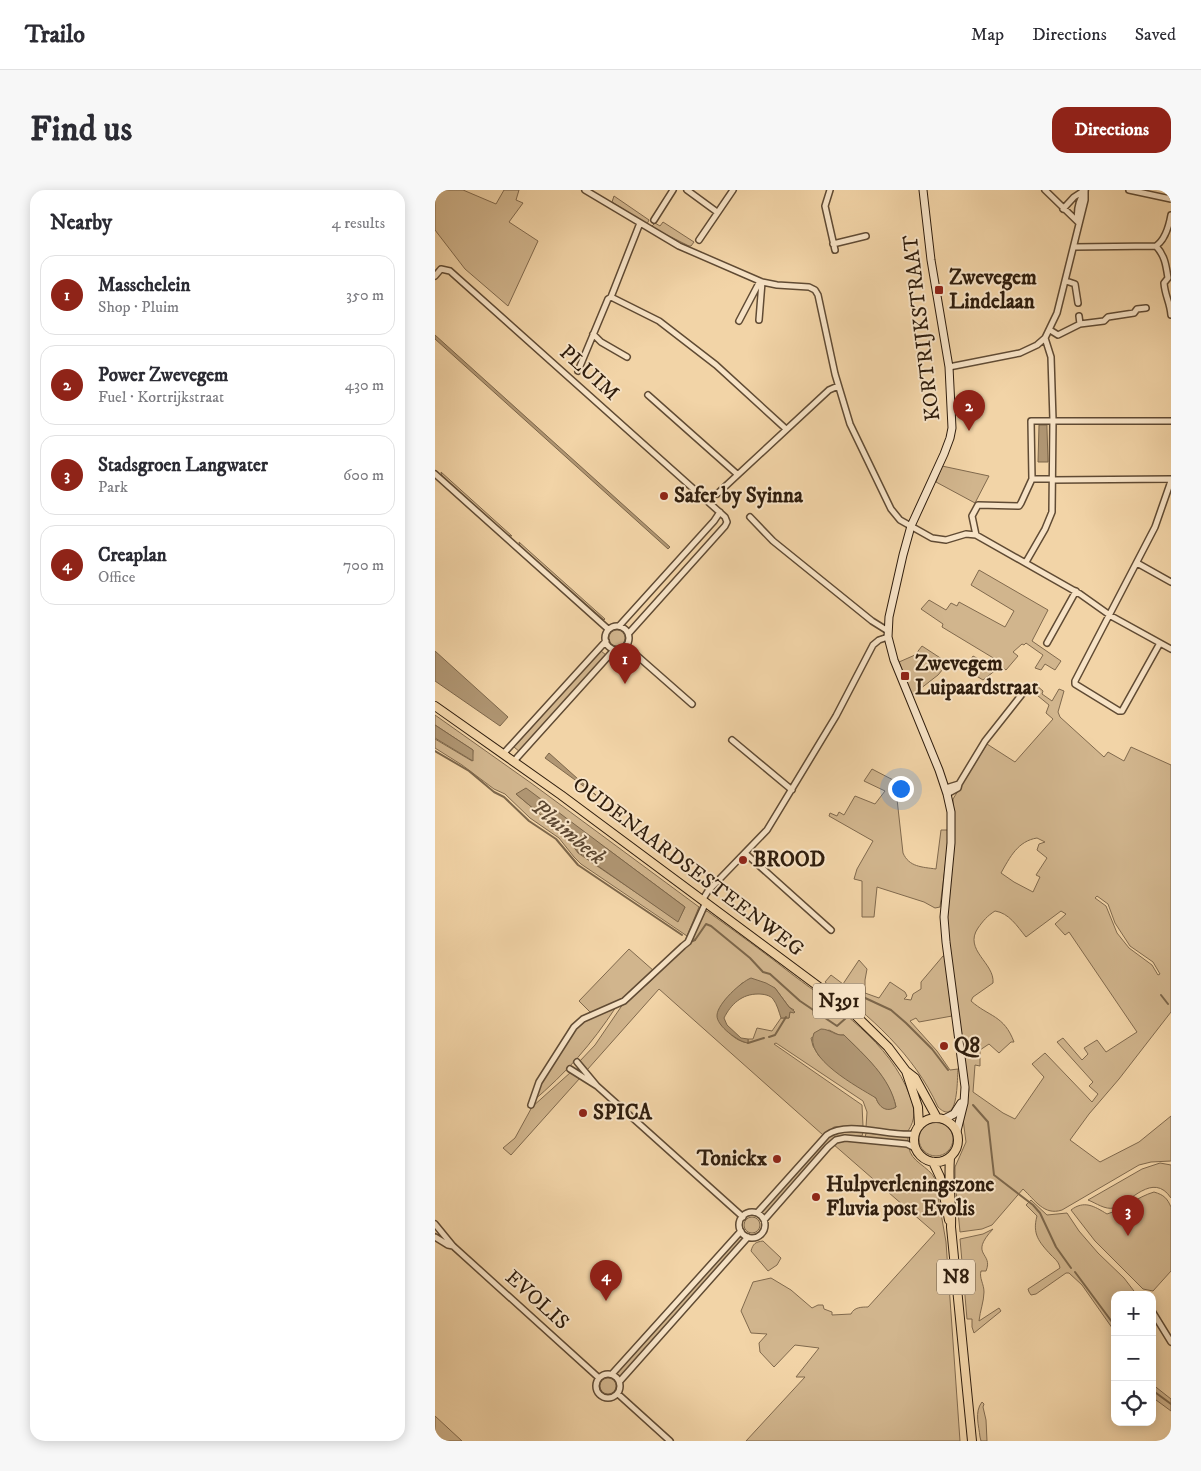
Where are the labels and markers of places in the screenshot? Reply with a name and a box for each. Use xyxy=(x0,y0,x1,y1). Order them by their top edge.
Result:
place label: Zwevegem Lindelaan xyxy=(949,265,1037,315)
marker: Zwevegem Lindelaan xyxy=(933,284,945,296)
pin: 2 xyxy=(953,390,985,431)
place label: Safer by Syinna xyxy=(674,483,804,509)
marker: Safer by Syinna xyxy=(658,490,670,502)
pin: 1 xyxy=(609,643,641,684)
place label: Zwevegem Luipaardstraat xyxy=(915,651,1039,701)
marker: Zwevegem Luipaardstraat xyxy=(899,670,911,682)
place label: BROOD xyxy=(753,847,826,873)
marker: BROOD xyxy=(737,854,749,866)
place label: Q8 xyxy=(954,1033,981,1059)
marker: Q8 xyxy=(938,1040,950,1052)
place label: SPICA xyxy=(593,1100,653,1126)
marker: SPICA xyxy=(577,1107,589,1119)
place label: Tonickx xyxy=(696,1146,768,1172)
marker: Tonickx xyxy=(771,1153,783,1165)
place label: Hulpverleningszone Fluvia post Evolis xyxy=(826,1172,995,1222)
marker: Hulpverleningszone Fluvia post Evolis xyxy=(810,1191,822,1203)
pin: 3 xyxy=(1112,1195,1144,1236)
pin: 4 xyxy=(590,1260,622,1301)

